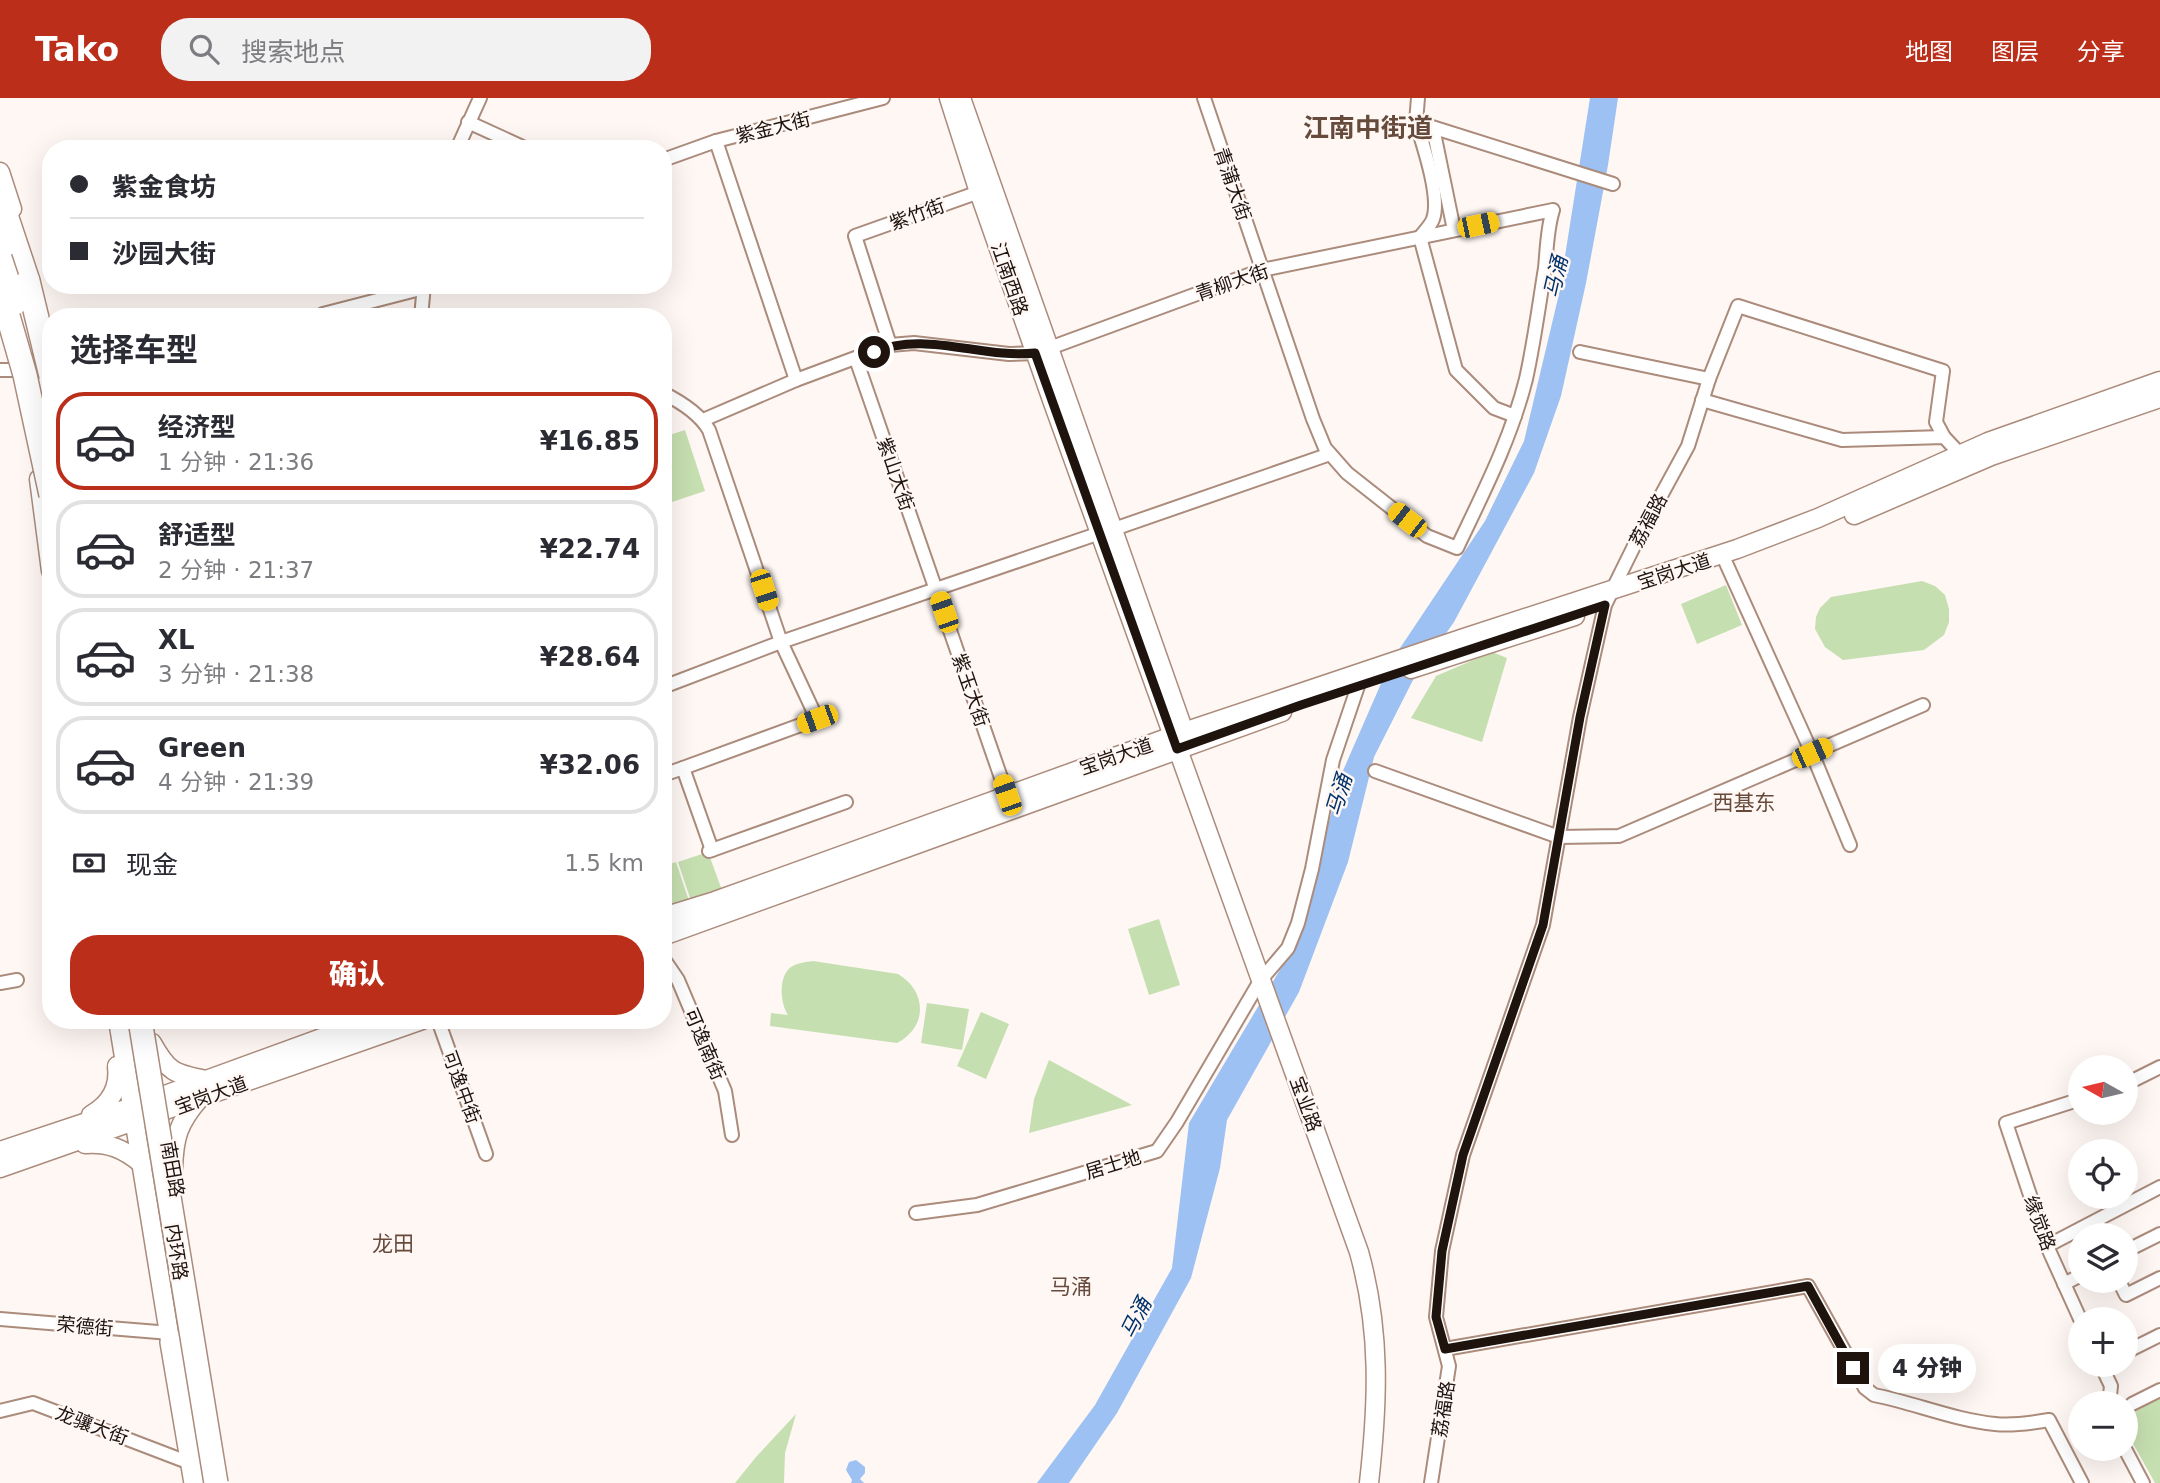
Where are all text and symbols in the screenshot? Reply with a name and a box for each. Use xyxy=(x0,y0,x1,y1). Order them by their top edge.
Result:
search box xyxy=(161,18,651,81)
text: Tako xyxy=(35,30,119,69)
icon: search xyxy=(185,30,223,68)
text: 搜索地点 xyxy=(241,37,345,67)
text: 地图 xyxy=(1905,38,1953,66)
text: 图层 xyxy=(1991,38,2039,66)
text: 分享 xyxy=(2077,38,2125,66)
street label: 紫金大街 xyxy=(733,107,813,147)
district label: 江南中街道 xyxy=(1303,113,1433,143)
street label: 青蒲大街 xyxy=(1210,144,1256,224)
text: 紫金食坊 xyxy=(112,172,216,202)
street label: 紫竹街 xyxy=(886,194,948,234)
car xyxy=(1456,210,1501,240)
text: 沙园大街 xyxy=(112,239,216,269)
street label: 江南西路 xyxy=(987,239,1033,319)
water label: 马涌 xyxy=(1540,252,1573,300)
street label: 青柳大街 xyxy=(1192,259,1272,305)
text: 选择车型 xyxy=(70,331,198,369)
route start xyxy=(858,336,890,368)
icon: car xyxy=(74,410,137,473)
text: 经济型 xyxy=(158,412,236,442)
text: ¥16.85 xyxy=(540,426,640,456)
street label: 紫山大街 xyxy=(873,434,919,514)
text: 1 分钟 · 21:36 xyxy=(158,449,314,475)
street label: 荔福路 xyxy=(1625,490,1671,550)
car xyxy=(1384,499,1431,541)
icon: car xyxy=(74,518,137,581)
text: 舒适型 xyxy=(158,520,236,550)
text: ¥22.74 xyxy=(540,534,640,564)
street label: 宝岗大道 xyxy=(1634,549,1714,593)
text: 2 分钟 · 21:37 xyxy=(158,557,314,583)
car xyxy=(748,567,781,613)
car xyxy=(928,589,961,635)
text: XL xyxy=(158,625,195,655)
icon: car xyxy=(74,626,137,689)
text: ¥28.64 xyxy=(540,642,640,672)
street label: 紫玉大街 xyxy=(948,650,994,730)
text: 3 分钟 · 21:38 xyxy=(158,661,314,687)
car xyxy=(794,702,841,736)
text: Green xyxy=(158,733,246,763)
street label: 宝岗大道 xyxy=(1076,733,1156,779)
icon: car xyxy=(74,734,137,797)
car xyxy=(1789,735,1836,771)
text: ¥32.06 xyxy=(540,750,640,780)
text: 4 分钟 · 21:39 xyxy=(158,769,314,795)
water label: 马涌 xyxy=(1321,769,1357,819)
car xyxy=(991,772,1024,818)
district label: 西基东 xyxy=(1713,791,1776,815)
icon: cash xyxy=(70,844,108,882)
text: 现金 xyxy=(126,850,178,880)
text: 1.5 km xyxy=(564,850,644,876)
button: 确认 xyxy=(70,935,644,1015)
street label: 可逸南街 xyxy=(680,1005,730,1083)
street label: 可逸中街 xyxy=(439,1048,485,1126)
north arrow xyxy=(2068,1055,2138,1125)
map controls xyxy=(2068,1055,2138,1461)
street label: 宝岗大道 xyxy=(172,1072,250,1118)
street label: 宝业路 xyxy=(1286,1073,1326,1135)
street label: 南田路 xyxy=(157,1139,189,1199)
button: locate xyxy=(2068,1139,2138,1209)
street label: 居士地 xyxy=(1083,1145,1143,1183)
street label: 缘觉路 xyxy=(2020,1192,2060,1254)
street label: 内环路 xyxy=(162,1222,192,1282)
button: layers xyxy=(2068,1223,2138,1293)
district label: 龙田 xyxy=(372,1232,414,1256)
district label: 马涌 xyxy=(1050,1275,1092,1299)
water label: 马涌 xyxy=(1116,1292,1157,1342)
button: + xyxy=(2068,1307,2138,1377)
street label: 荣德街 xyxy=(56,1313,114,1339)
callout: 4 分钟 xyxy=(1878,1344,1976,1392)
route end xyxy=(1837,1352,1869,1384)
text: 4 分钟 xyxy=(1892,1355,1962,1381)
street label: 荔福路 xyxy=(1428,1379,1458,1439)
button: − xyxy=(2068,1391,2138,1461)
street label: 龙骧大街 xyxy=(53,1401,131,1449)

